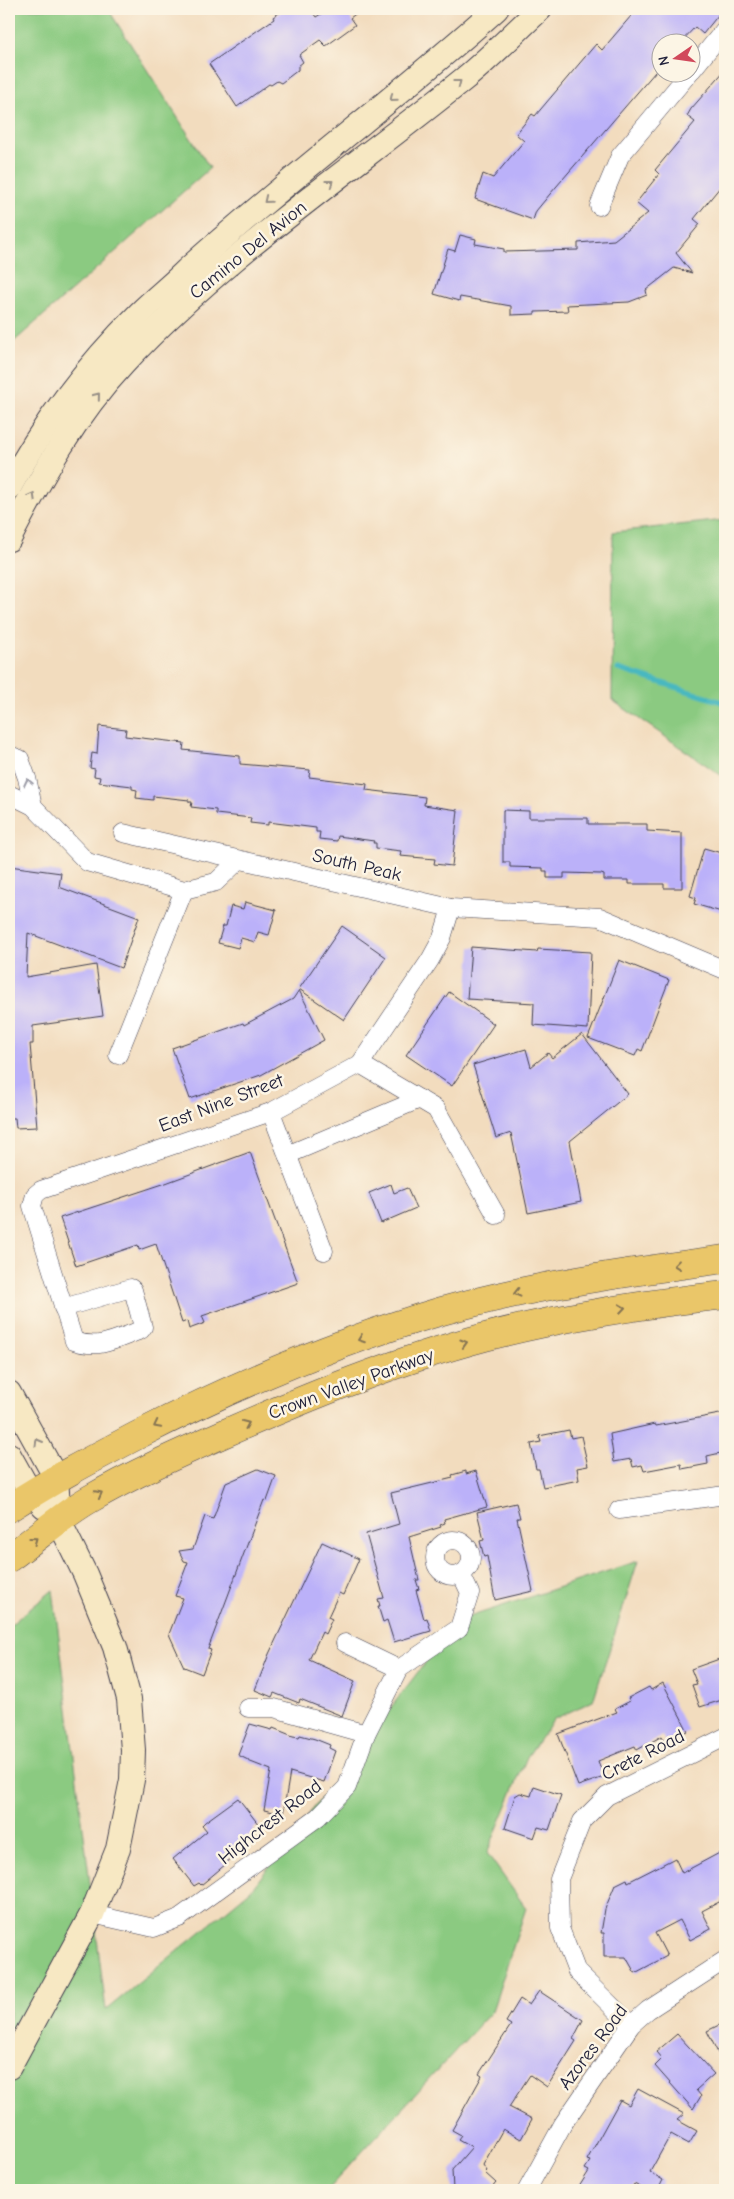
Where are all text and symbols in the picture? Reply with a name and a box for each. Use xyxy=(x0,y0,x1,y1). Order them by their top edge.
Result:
north arrow xyxy=(652,32,702,82)
text: N xyxy=(655,54,673,67)
one-way arrow xyxy=(452,81,461,89)
one-way arrow xyxy=(390,92,399,100)
one-way arrow xyxy=(324,180,333,188)
one-way arrow xyxy=(264,194,273,202)
street label: Camino Del Avion xyxy=(185,196,311,304)
one-way arrow xyxy=(91,392,100,401)
one-way arrow xyxy=(25,492,35,501)
one-way arrow xyxy=(23,778,34,787)
street label: South Peak xyxy=(310,844,404,886)
street label: East Nine Street xyxy=(156,1069,287,1137)
one-way arrow xyxy=(673,1260,681,1270)
one-way arrow xyxy=(512,1287,521,1298)
one-way arrow xyxy=(618,1304,626,1314)
one-way arrow xyxy=(357,1333,366,1343)
one-way arrow xyxy=(459,1339,467,1349)
street label: Crown Valley Parkway xyxy=(265,1344,437,1424)
one-way arrow xyxy=(153,1419,162,1429)
one-way arrow xyxy=(241,1420,250,1431)
one-way arrow xyxy=(34,1439,44,1448)
one-way arrow xyxy=(94,1490,103,1500)
one-way arrow xyxy=(28,1537,38,1546)
street label: Crete Road xyxy=(598,1725,688,1785)
street label: Highcrest Road xyxy=(214,1775,326,1869)
street label: Azores Road xyxy=(554,2000,632,2094)

